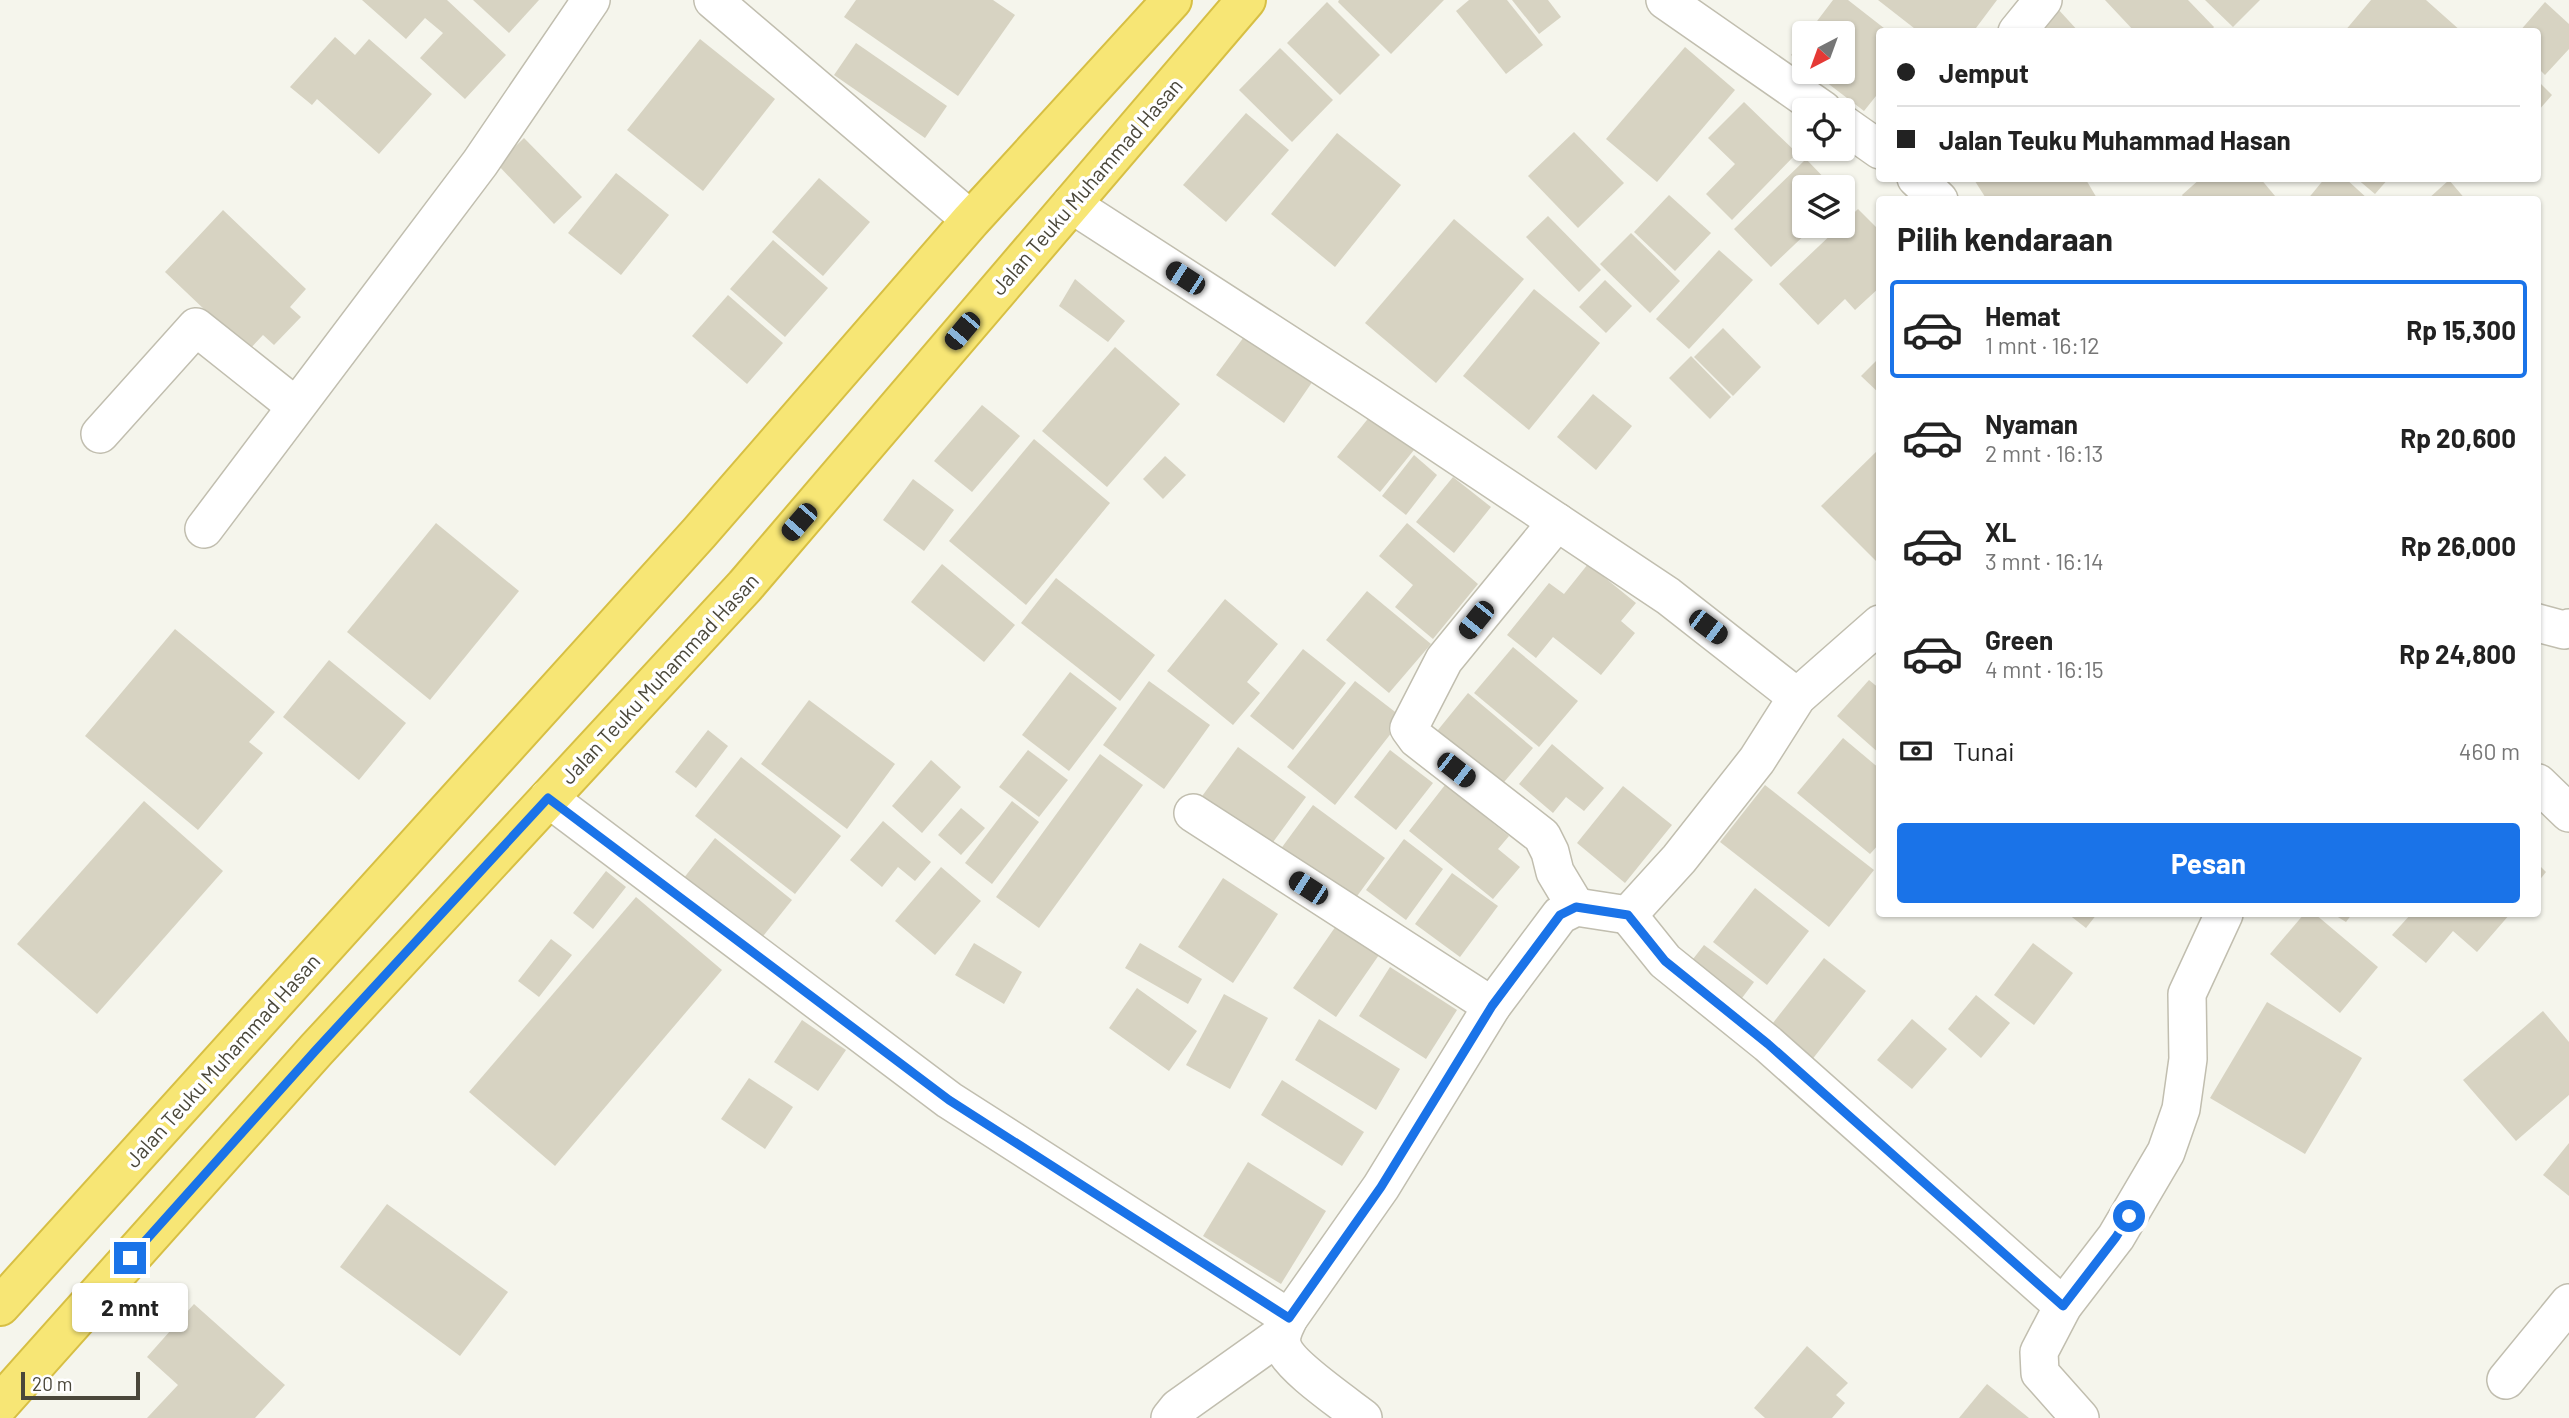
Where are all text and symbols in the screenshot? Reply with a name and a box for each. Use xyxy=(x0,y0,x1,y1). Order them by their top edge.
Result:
north arrow xyxy=(1792,21,1855,84)
map controls xyxy=(1792,21,1855,238)
text: Jemput xyxy=(1939,57,2029,88)
street label: Jalan Teuku Muhammad Hasan xyxy=(985,73,1187,299)
button: locate xyxy=(1792,98,1855,161)
text: Jalan Teuku Muhammad Hasan xyxy=(1939,124,2291,155)
button: layers xyxy=(1792,175,1855,238)
text: Pilih kendaraan xyxy=(1897,219,2113,257)
car xyxy=(1162,258,1209,298)
icon: car xyxy=(1901,298,1964,361)
text: Hemat xyxy=(1985,300,2061,331)
car xyxy=(941,308,984,354)
text: Rp 15,300 xyxy=(2406,314,2516,345)
text: 1 mnt · 16:12 xyxy=(1985,331,2100,359)
icon: car xyxy=(1901,406,1964,469)
text: Nyaman xyxy=(1985,408,2078,439)
text: Rp 20,600 xyxy=(2400,422,2516,453)
text: 2 mnt · 16:13 xyxy=(1985,439,2103,467)
car xyxy=(778,499,821,545)
icon: car xyxy=(1901,514,1964,577)
text: XL xyxy=(1985,516,2016,547)
text: Rp 26,000 xyxy=(2401,530,2516,561)
text: 3 mnt · 16:14 xyxy=(1985,547,2104,575)
street label: Jalan Teuku Muhammad Hasan xyxy=(555,567,763,789)
car xyxy=(1455,597,1498,643)
car xyxy=(1685,606,1732,648)
icon: car xyxy=(1901,622,1964,685)
text: Green xyxy=(1985,624,2053,655)
text: Rp 24,800 xyxy=(2399,638,2516,669)
text: 4 mnt · 16:15 xyxy=(1985,655,2104,683)
icon: cash xyxy=(1897,732,1935,770)
text: Tunai xyxy=(1953,735,2015,766)
text: 460 m xyxy=(2459,737,2520,765)
car xyxy=(1433,749,1480,791)
button: Pesan xyxy=(1897,823,2520,903)
car xyxy=(1285,868,1332,908)
street label: Jalan Teuku Muhammad Hasan xyxy=(119,948,325,1172)
route start xyxy=(2113,1200,2145,1232)
route end xyxy=(114,1242,146,1274)
callout: 2 mnt xyxy=(72,1282,188,1332)
text: 2 mnt xyxy=(101,1293,159,1321)
scale bar xyxy=(21,1369,140,1401)
text: 20 m xyxy=(32,1372,72,1395)

